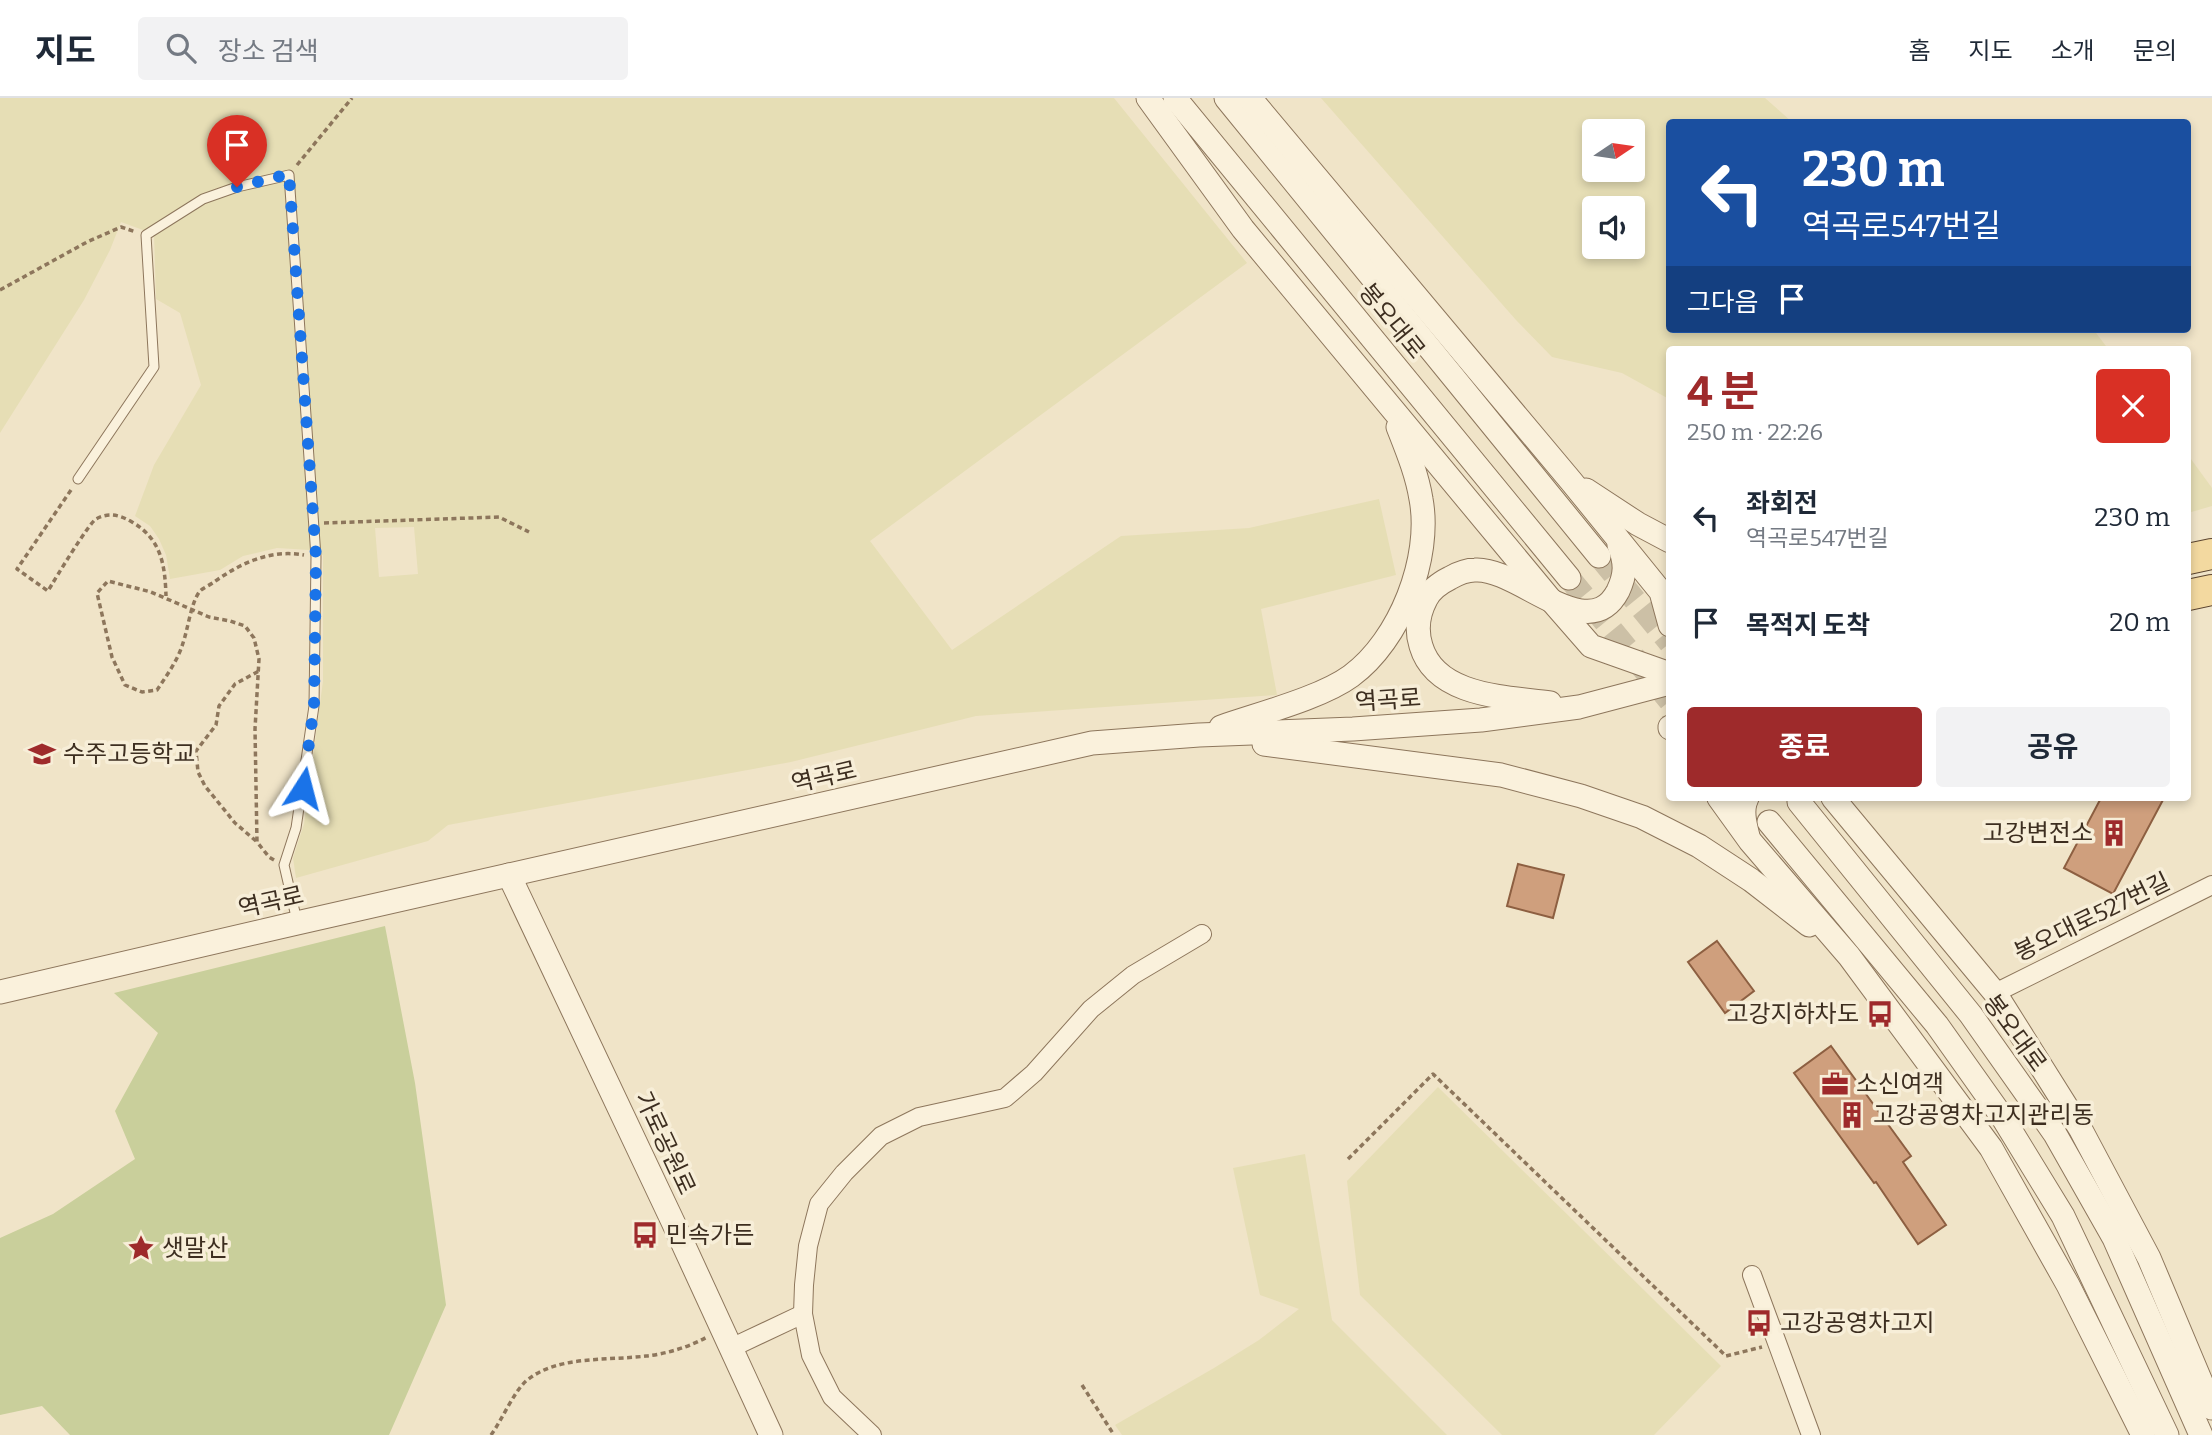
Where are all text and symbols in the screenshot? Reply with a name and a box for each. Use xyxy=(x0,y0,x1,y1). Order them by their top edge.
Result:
search box xyxy=(138,17,628,80)
icon: search xyxy=(162,29,200,67)
text: 지도 xyxy=(35,31,96,71)
text: 장소 검색 xyxy=(218,36,319,67)
text: 홈 xyxy=(1908,37,1930,65)
text: 지도 xyxy=(1968,37,2013,65)
text: 소개 xyxy=(2051,37,2095,65)
text: 문의 xyxy=(2133,37,2177,65)
pin xyxy=(207,115,267,187)
north arrow xyxy=(1582,119,1645,182)
map controls xyxy=(1582,119,1645,259)
icon: arrive xyxy=(218,126,256,164)
text: 230 m xyxy=(1802,140,1945,199)
icon: left xyxy=(1687,147,1778,238)
button: sound xyxy=(1582,196,1645,259)
text: 역곡로547번길 xyxy=(1802,207,2001,245)
street label: 봉오대로 xyxy=(1353,278,1431,364)
icon: arrive xyxy=(1773,280,1811,318)
text: 그다음 xyxy=(1687,287,1759,318)
text: 4 분 xyxy=(1687,367,1759,417)
button: close xyxy=(2096,369,2170,443)
text: 250 m · 22:26 xyxy=(1687,418,1823,446)
text: 좌회전 xyxy=(1746,488,1818,519)
icon: left xyxy=(1687,499,1725,537)
text: 230 m xyxy=(2094,502,2170,533)
text: 역곡로547번길 xyxy=(1746,524,1889,552)
icon: arrive xyxy=(1687,604,1725,642)
text: 20 m xyxy=(2109,607,2170,638)
text: 목적지 도착 xyxy=(1746,610,1870,641)
street label: 역곡로 xyxy=(1354,684,1422,716)
button: 종료 xyxy=(1687,707,1922,787)
button: 공유 xyxy=(1936,707,2170,787)
school or university icon: 수주고등학교 xyxy=(27,739,57,769)
place label: 수주고등학교 xyxy=(63,740,195,768)
position arrow xyxy=(266,751,340,825)
street label: 역곡로 xyxy=(789,756,859,798)
building icon: 고강변전소 xyxy=(2099,818,2129,848)
place label: 고강변전소 xyxy=(1983,819,2093,847)
street label: 봉오대로527번길 xyxy=(2010,867,2174,967)
street label: 역곡로 xyxy=(236,881,306,923)
street label: 봉오대로 xyxy=(1978,989,2052,1077)
bus stop icon: 고강지하차도 xyxy=(1865,999,1895,1029)
place label: 고강지하차도 xyxy=(1727,1000,1859,1028)
office icon: 소신여객 xyxy=(1820,1069,1850,1099)
place label: 소신여객 xyxy=(1856,1070,1944,1098)
street label: 가로공원로 xyxy=(629,1087,701,1199)
building icon: 고강공영차고지관리동 xyxy=(1837,1100,1867,1130)
place label: 고강공영차고지관리동 xyxy=(1873,1101,2094,1129)
bus stop icon: 민속가든 xyxy=(630,1220,660,1250)
place label: 민속가든 xyxy=(666,1221,754,1249)
place icon: 샛말산 xyxy=(126,1233,156,1263)
place label: 샛말산 xyxy=(162,1234,228,1262)
bus stop icon: 고강공영차고지 xyxy=(1744,1308,1774,1338)
place label: 고강공영차고지 xyxy=(1780,1309,1935,1337)

